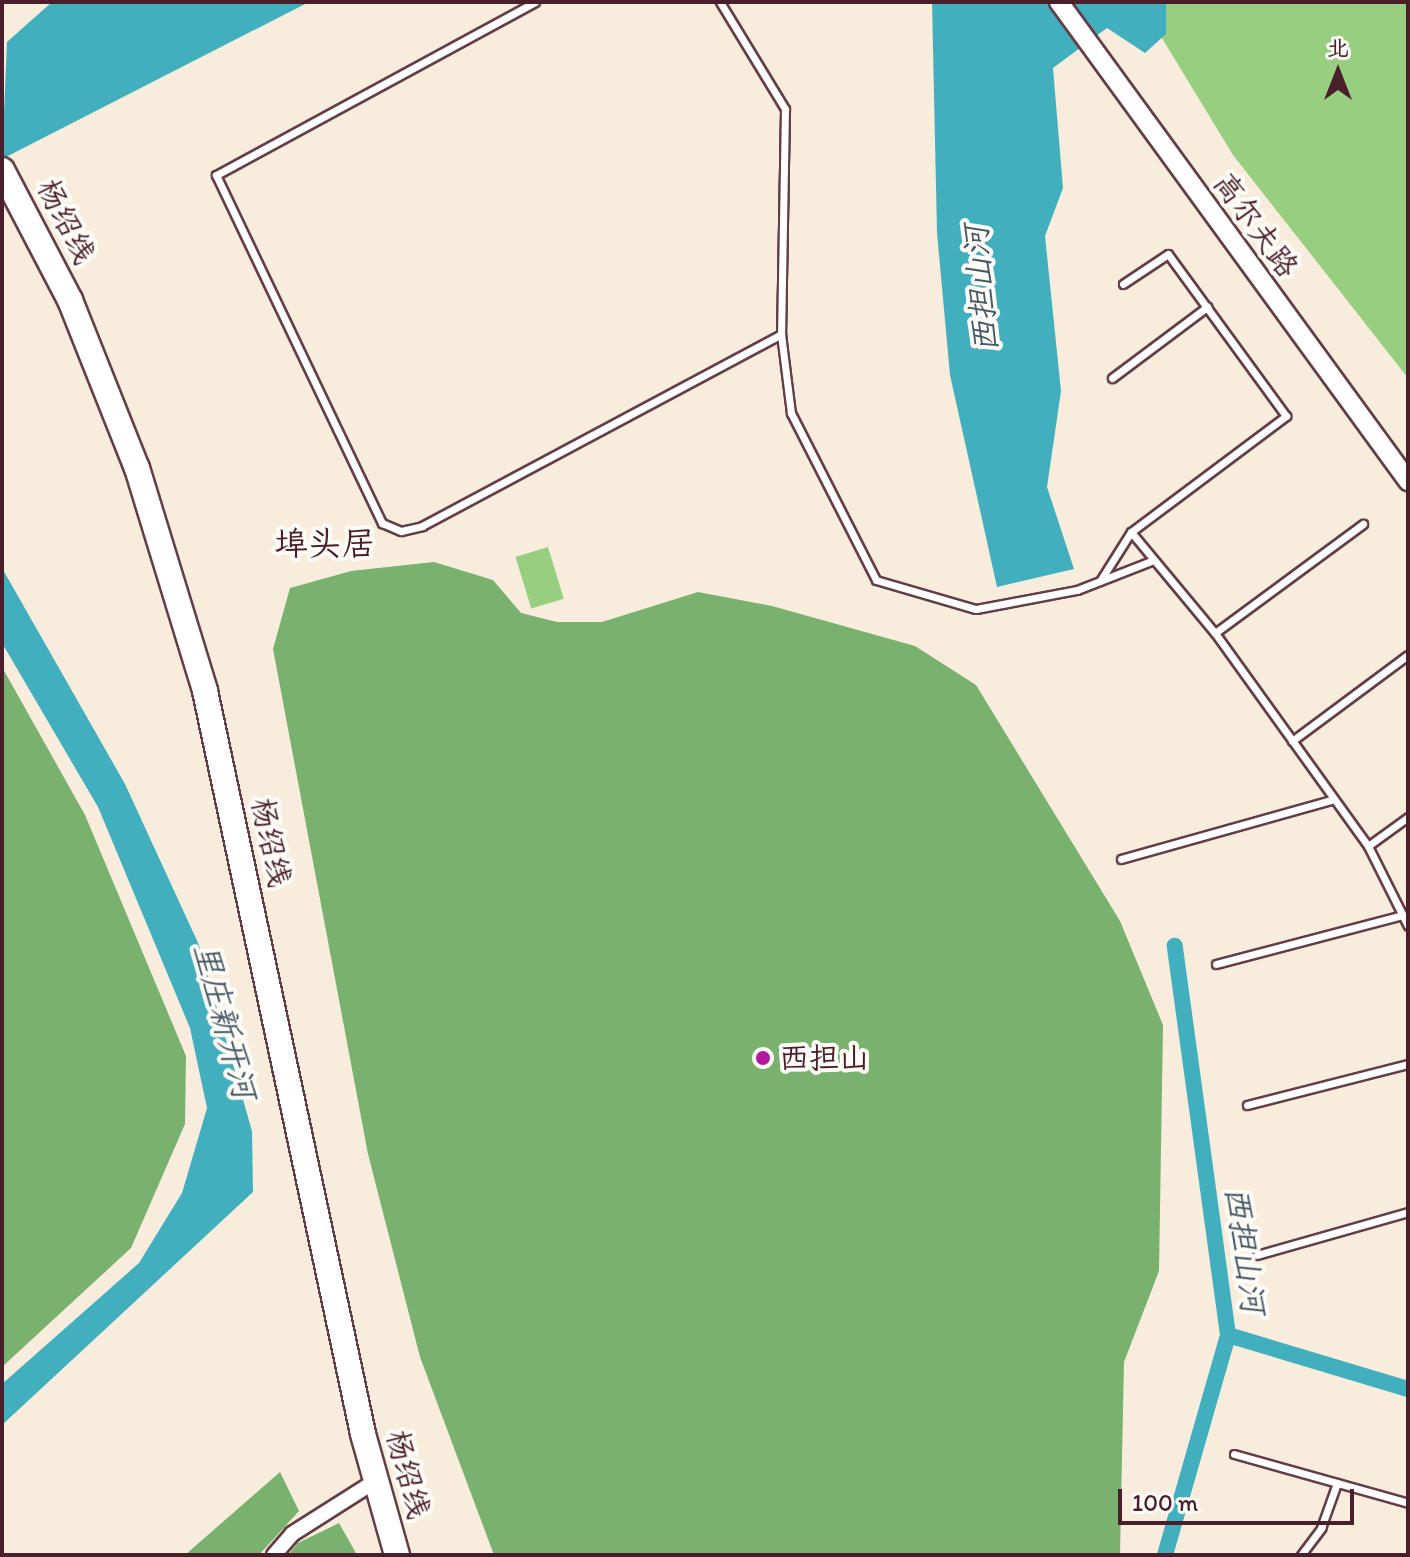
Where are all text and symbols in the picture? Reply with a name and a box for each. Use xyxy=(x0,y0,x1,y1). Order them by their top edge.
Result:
north arrow xyxy=(1298,32,1378,112)
text: 北 xyxy=(1327,34,1349,61)
street label: 高尔夫路 xyxy=(1206,166,1306,284)
street label: 杨绍线 xyxy=(30,173,102,269)
water label: 西担山河 xyxy=(956,224,1006,354)
district label: 埠头居 xyxy=(274,524,376,564)
street label: 杨绍线 xyxy=(244,794,298,890)
water label: 里庄新开河 xyxy=(186,939,264,1103)
place label: 西担山 xyxy=(779,1040,869,1076)
marker: 西担山 xyxy=(754,1049,772,1067)
water label: 西担山河 xyxy=(1217,1184,1273,1316)
street label: 杨绍线 xyxy=(379,1426,437,1522)
scale bar xyxy=(1122,1473,1358,1523)
text: 100 m xyxy=(1132,1488,1198,1517)

